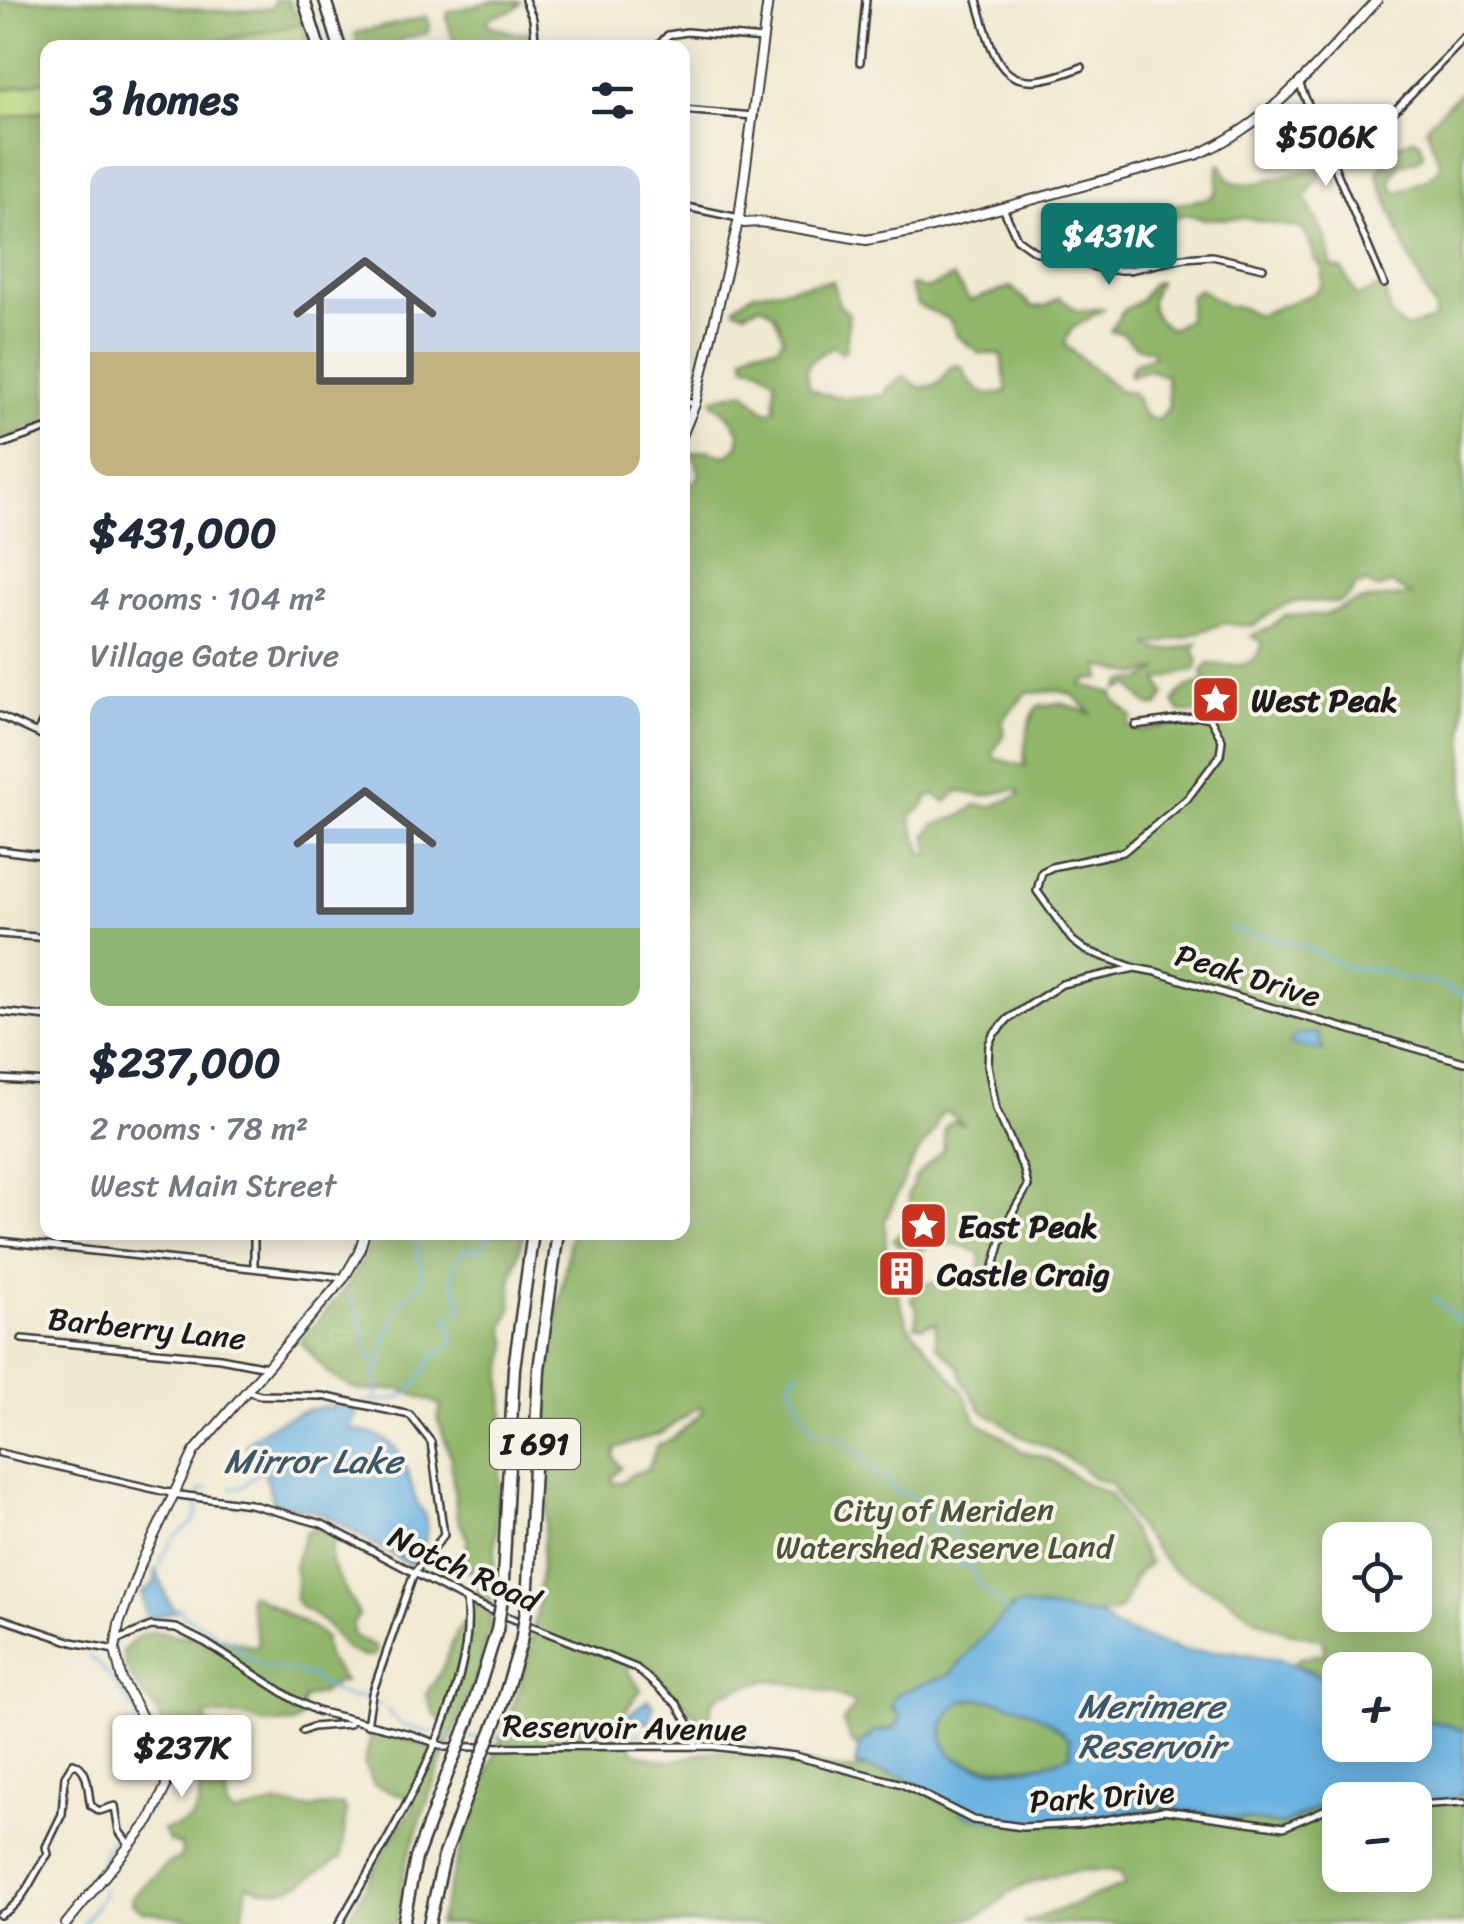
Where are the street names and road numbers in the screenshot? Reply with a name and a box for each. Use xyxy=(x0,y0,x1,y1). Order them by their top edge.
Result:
street label: Peak Drive xyxy=(1168,927,1328,1025)
street label: Barberry Lane xyxy=(45,1290,249,1368)
road number: I 691 xyxy=(490,1419,580,1469)
street label: Notch Road xyxy=(379,1509,551,1630)
street label: Reservoir Avenue xyxy=(502,1697,748,1759)
street label: Park Drive xyxy=(1028,1764,1176,1830)

